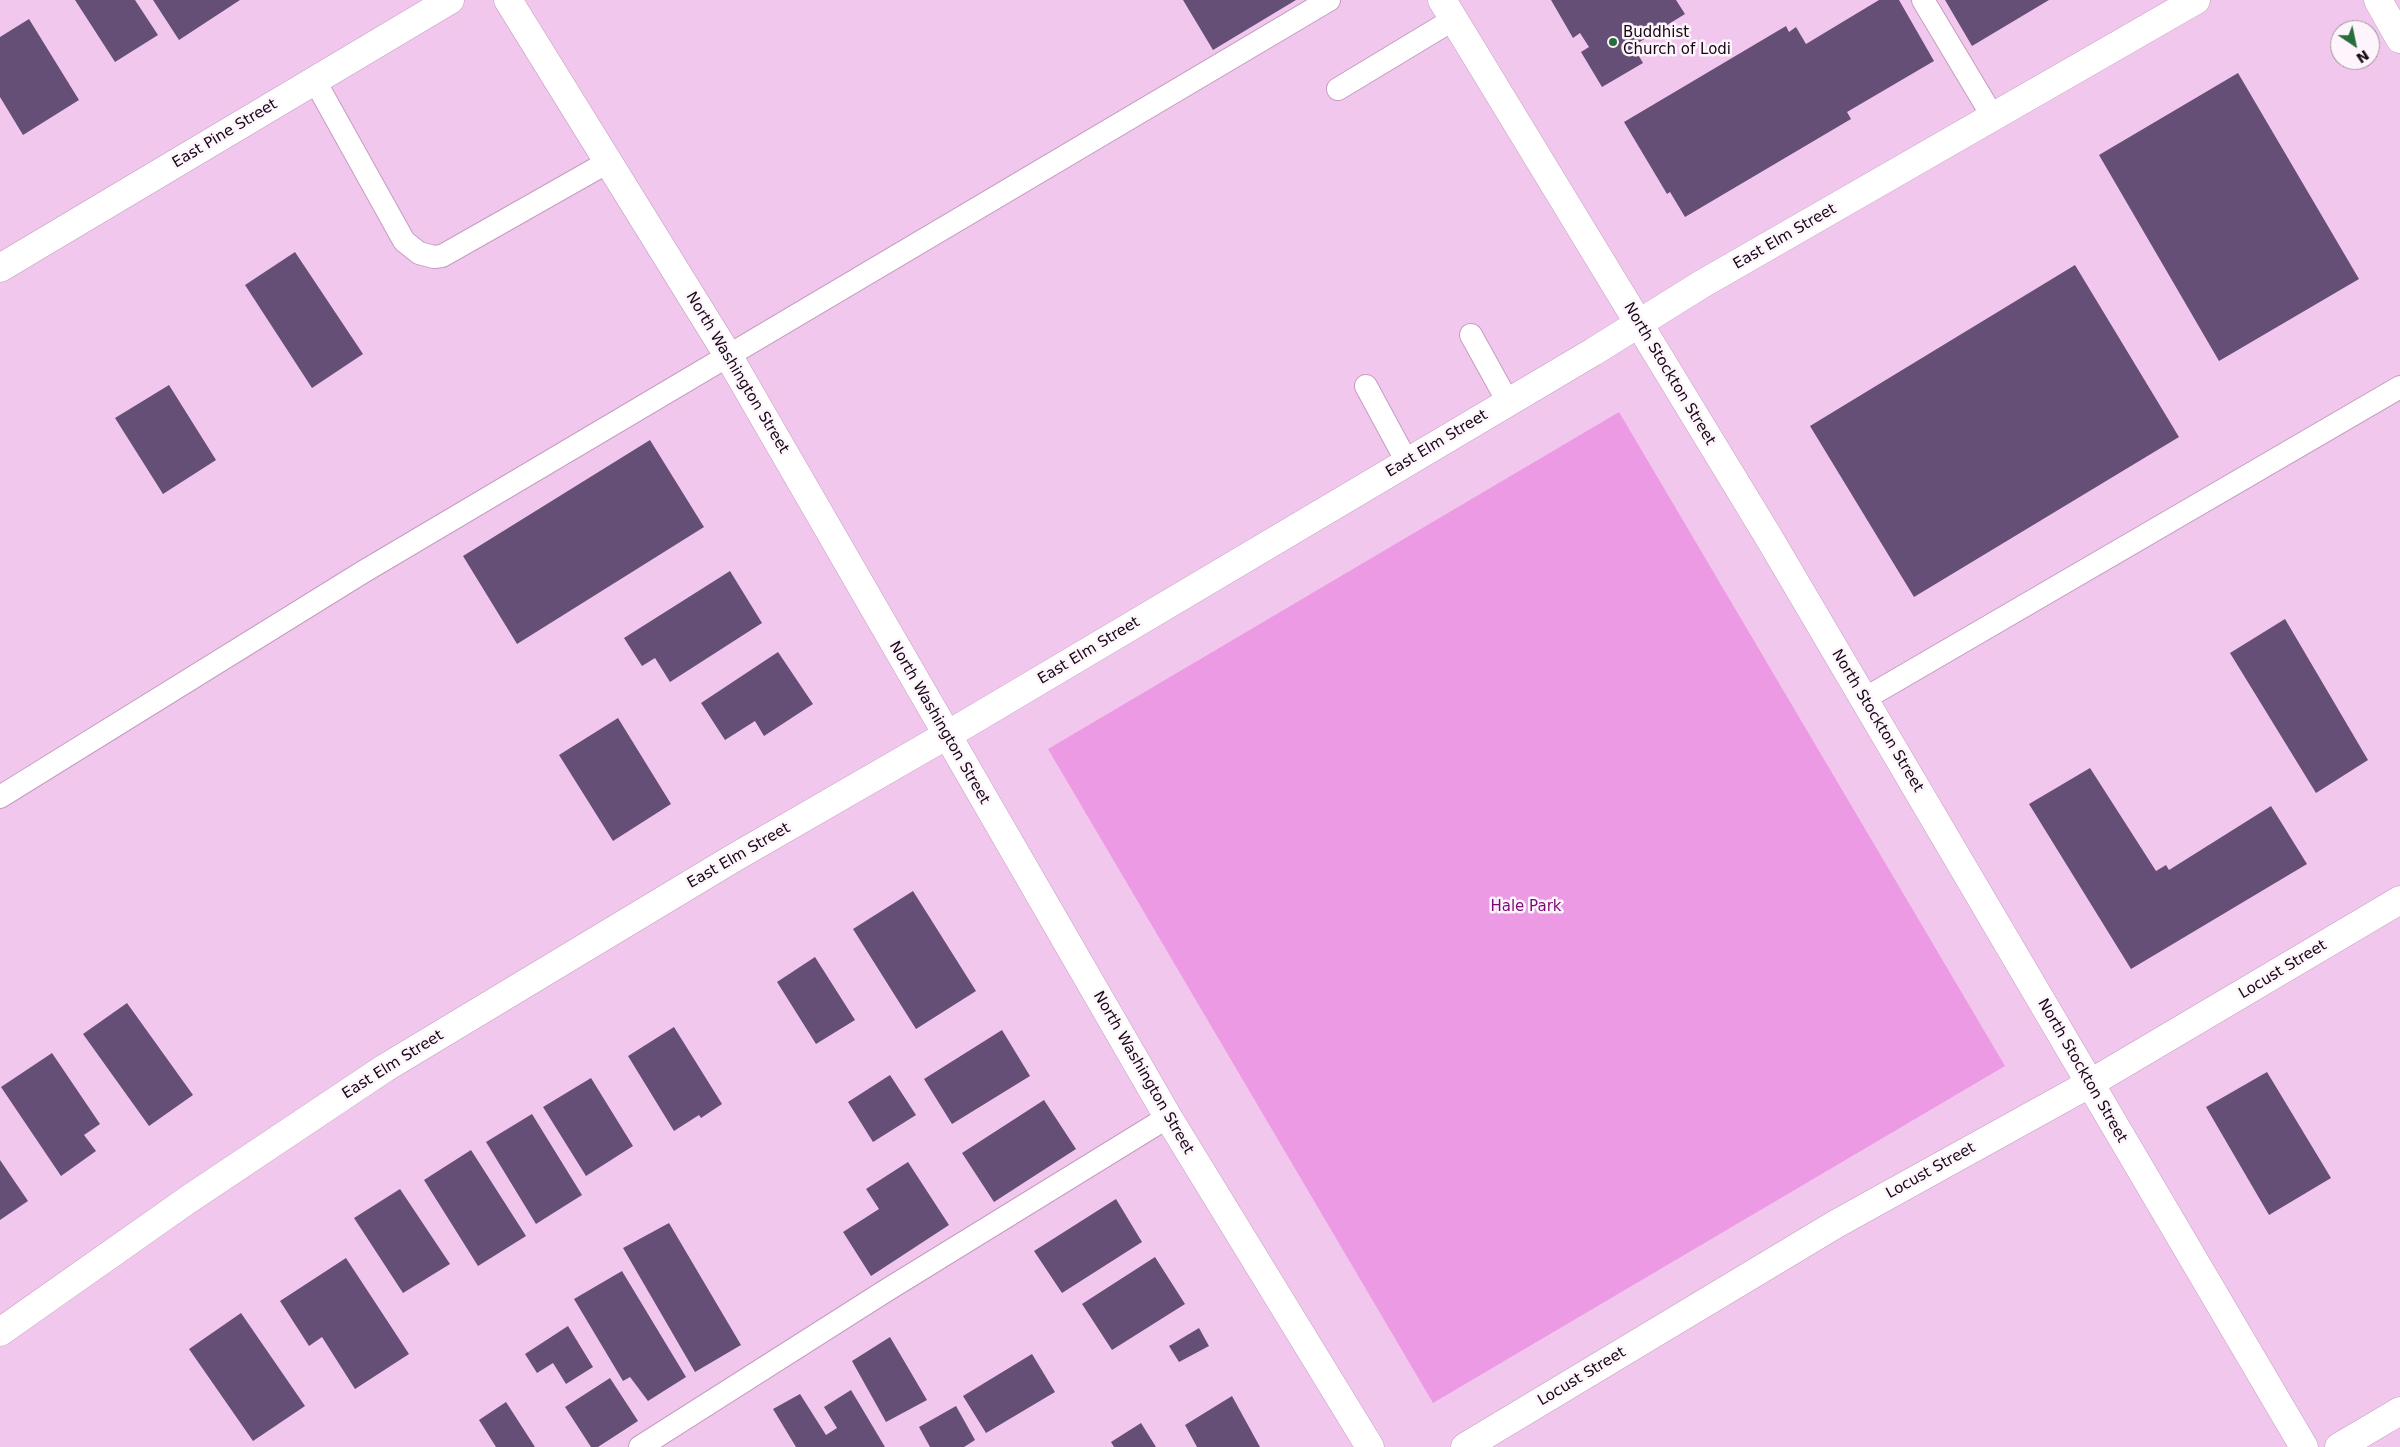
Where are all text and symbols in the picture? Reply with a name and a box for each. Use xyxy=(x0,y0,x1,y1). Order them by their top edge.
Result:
north arrow xyxy=(2330,20,2380,70)
place label: Buddhist Church of Lodi xyxy=(1623,24,1731,59)
marker: Buddhist Church of Lodi xyxy=(1607,36,1619,48)
text: N xyxy=(2353,47,2372,67)
street label: East Pine Street xyxy=(169,96,281,172)
street label: East Elm Street xyxy=(1730,200,1840,274)
street label: North Washington Street xyxy=(682,289,792,457)
street label: North Stockton Street xyxy=(1619,299,1719,449)
street label: East Elm Street xyxy=(1383,406,1491,482)
street label: East Elm Street xyxy=(1035,613,1143,689)
street label: North Washington Street xyxy=(885,638,993,808)
street label: North Stockton Street xyxy=(1827,646,1927,796)
street label: East Elm Street xyxy=(684,819,794,893)
park label: Hale Park xyxy=(1490,898,1562,916)
street label: Locust Street xyxy=(2236,937,2330,1003)
street label: North Washington Street xyxy=(1089,988,1197,1158)
street label: North Stockton Street xyxy=(2033,996,2131,1146)
street label: East Elm Street xyxy=(339,1027,447,1103)
street label: Locust Street xyxy=(1883,1139,1979,1203)
street label: Locust Street xyxy=(1535,1344,1629,1410)

